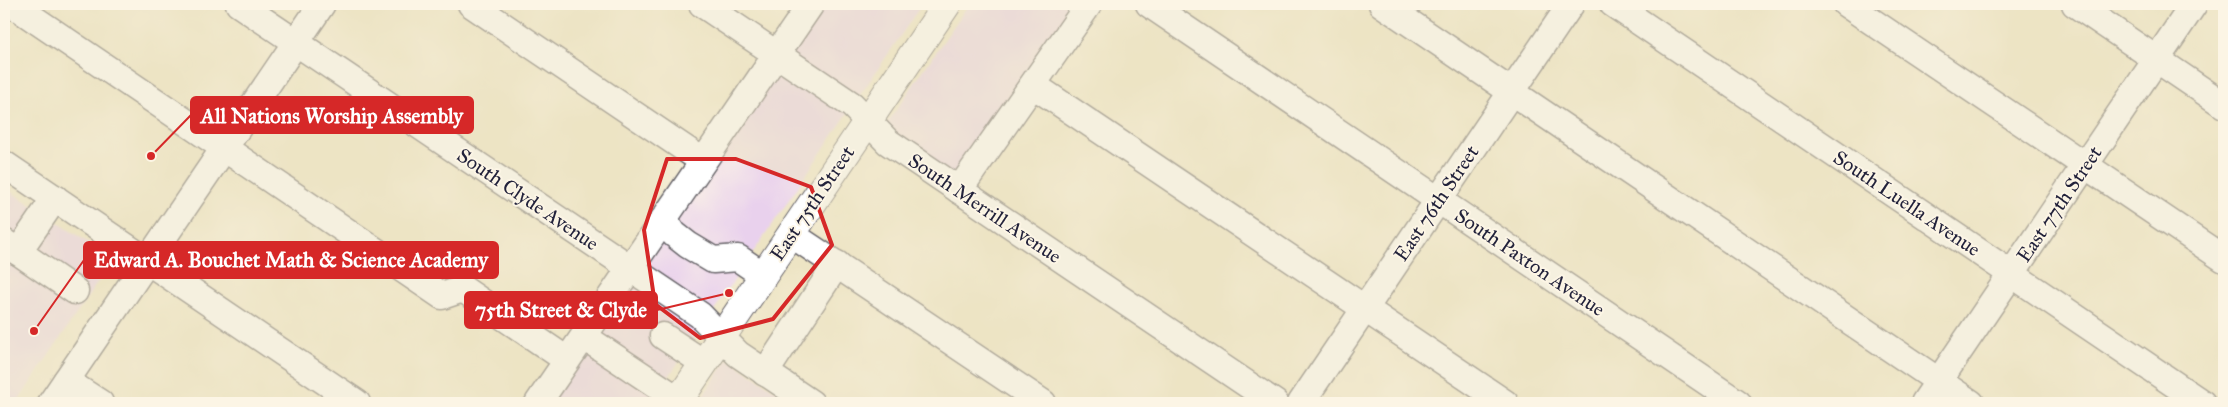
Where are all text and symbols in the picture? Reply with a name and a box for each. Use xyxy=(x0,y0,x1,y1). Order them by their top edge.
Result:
callout: All Nations Worship Assembly xyxy=(191,97,473,133)
text: All Nations Worship Assembly xyxy=(199,103,464,129)
street label: East 75th Street xyxy=(765,141,859,265)
street label: East 76th Street xyxy=(1388,141,1484,265)
street label: East 77th Street xyxy=(2011,141,2107,267)
street label: South Clyde Avenue xyxy=(453,143,603,255)
street label: South Luella Avenue xyxy=(1829,145,1985,261)
street label: South Merrill Avenue xyxy=(904,148,1066,268)
street label: South Paxton Avenue xyxy=(1450,203,1610,321)
callout: Edward A. Bouchet Math & Science Academy xyxy=(84,242,498,278)
text: Edward A. Bouchet Math & Science Academy xyxy=(94,247,489,273)
callout: 75th Street & Clyde xyxy=(465,292,657,328)
text: 75th Street & Clyde xyxy=(475,297,647,323)

